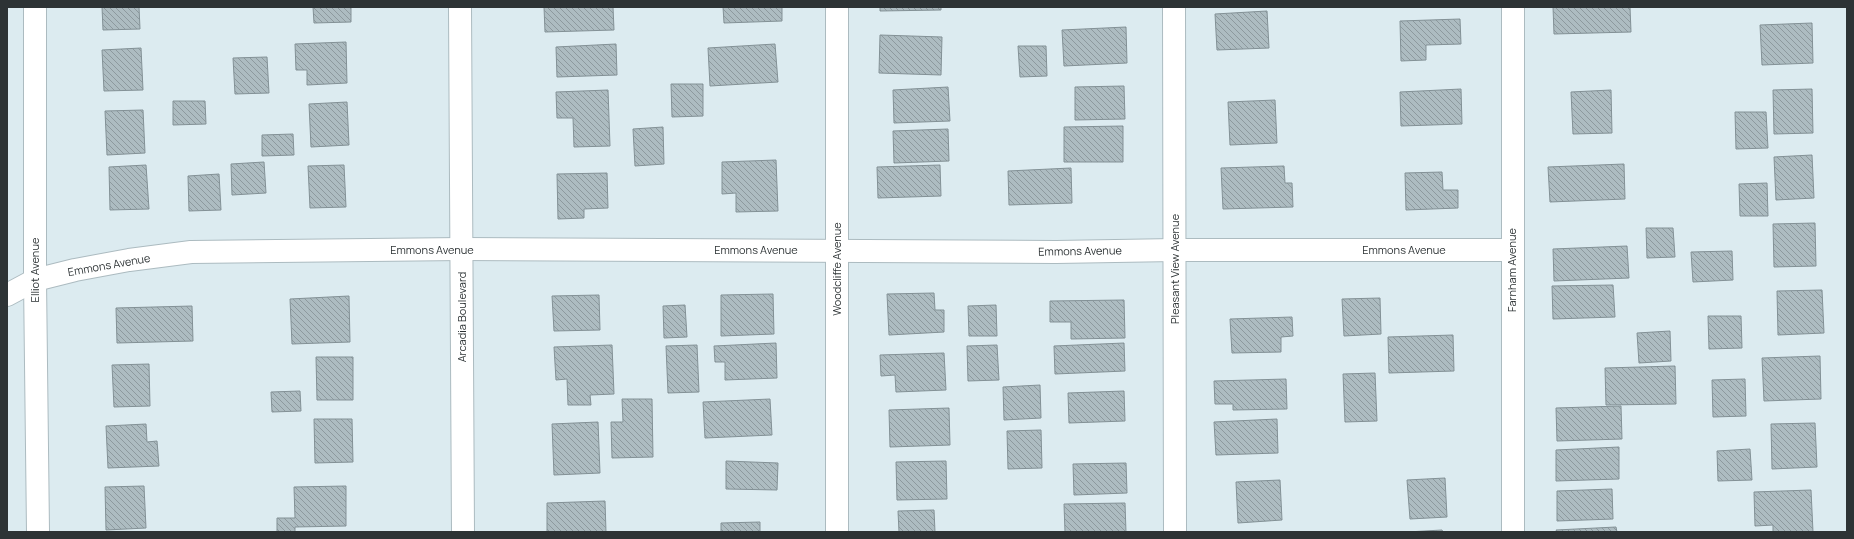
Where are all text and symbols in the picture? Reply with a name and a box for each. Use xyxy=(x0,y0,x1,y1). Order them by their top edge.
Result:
street label: Pleasant View Avenue xyxy=(1167,213,1182,324)
street label: Woodcliffe Avenue xyxy=(829,222,844,316)
street label: Farnham Avenue xyxy=(1504,228,1519,312)
street label: Elliot Avenue xyxy=(27,237,42,302)
street label: Emmons Avenue xyxy=(390,242,474,257)
street label: Emmons Avenue xyxy=(714,242,798,257)
street label: Emmons Avenue xyxy=(1038,242,1122,259)
street label: Emmons Avenue xyxy=(1362,242,1446,257)
street label: Emmons Avenue xyxy=(66,250,152,279)
street label: Arcadia Boulevard xyxy=(454,272,469,362)

